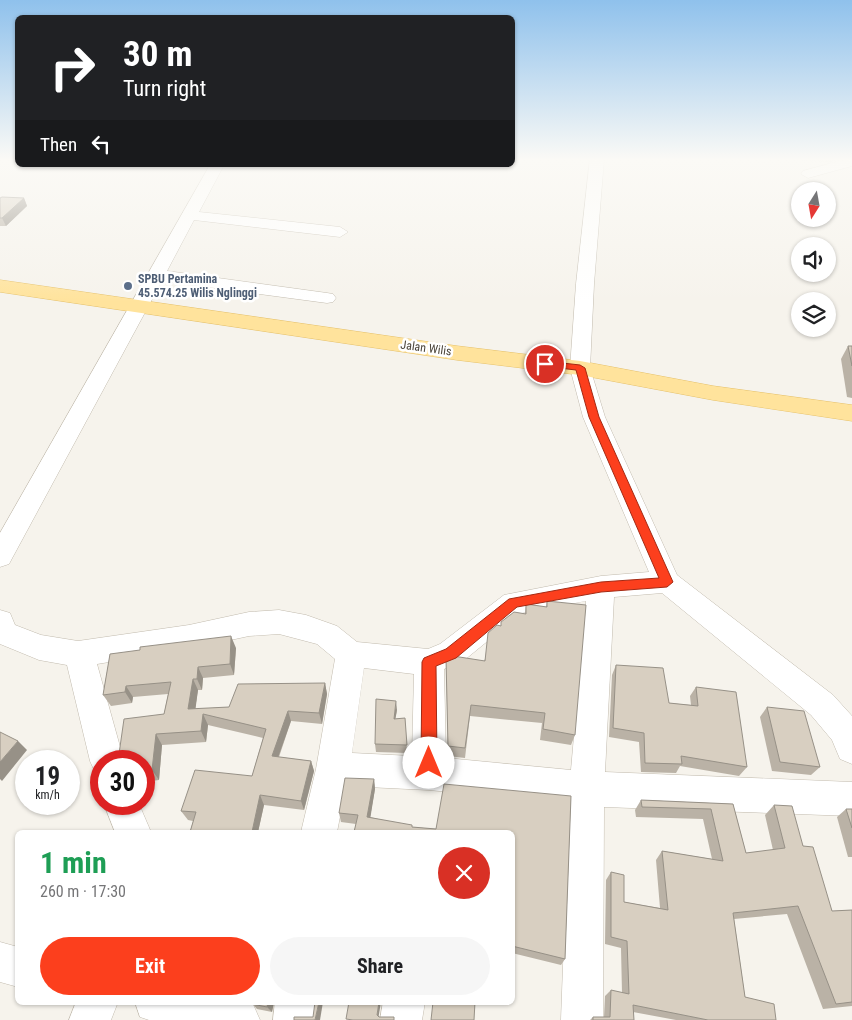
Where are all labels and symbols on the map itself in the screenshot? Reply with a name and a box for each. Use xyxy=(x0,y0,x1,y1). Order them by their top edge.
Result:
north arrow xyxy=(791,182,836,228)
place label: SPBU Pertamina 45.574.25 Wilis Nglinggi xyxy=(138,272,257,300)
marker: SPBU Pertamina 45.574.25 Wilis Nglinggi xyxy=(122,280,134,292)
street label: Jalan Wilis xyxy=(400,337,452,359)
pin xyxy=(524,343,566,385)
position arrow xyxy=(402,736,454,788)
speed limit sign: 30 xyxy=(90,750,155,815)

